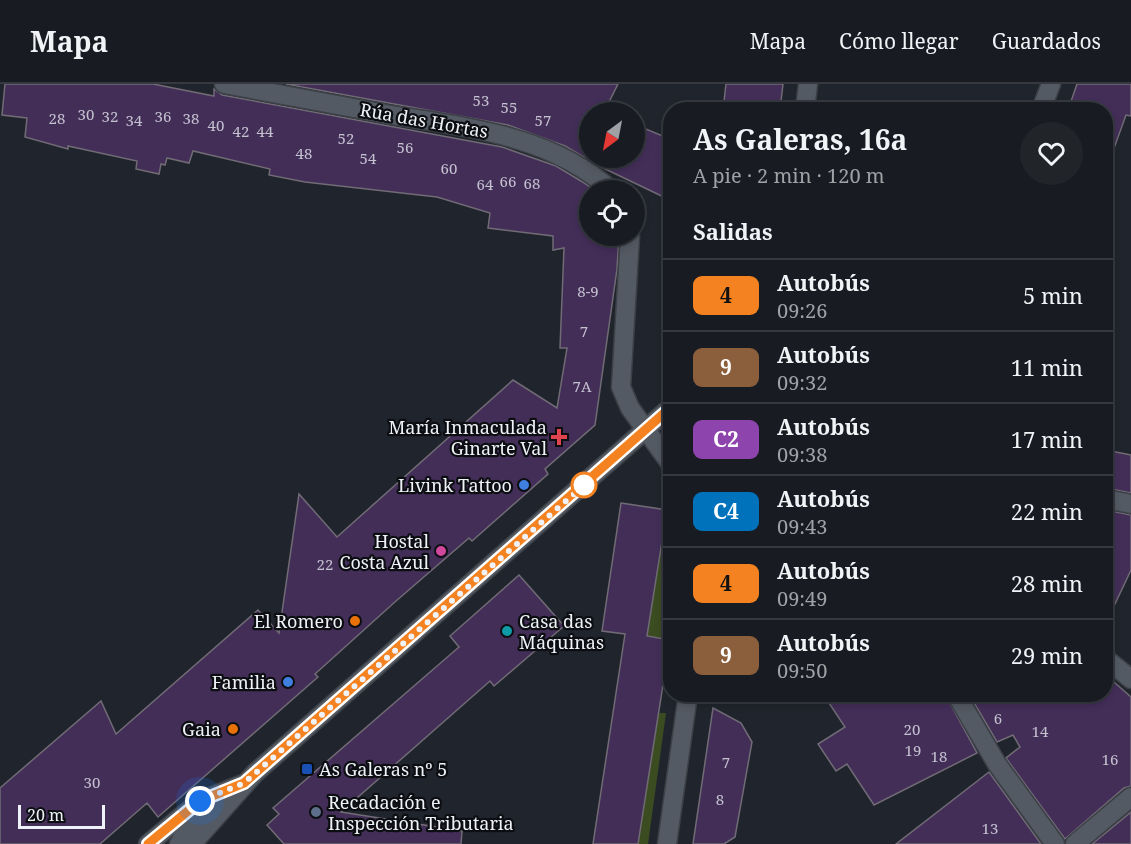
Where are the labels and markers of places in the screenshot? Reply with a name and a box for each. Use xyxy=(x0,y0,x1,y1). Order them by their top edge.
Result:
place label: María Inmaculada Ginarte Val xyxy=(388,415,547,460)
marker: María Inmaculada Ginarte Val xyxy=(552,430,566,444)
unlabelled marker xyxy=(571,472,597,498)
place label: Livink Tattoo xyxy=(398,473,512,497)
marker: Livink Tattoo xyxy=(517,478,531,492)
place label: Hostal Costa Azul xyxy=(339,529,429,574)
marker: Hostal Costa Azul xyxy=(434,544,448,558)
place label: El Romero xyxy=(254,609,343,633)
place label: Casa das Máquinas xyxy=(519,609,604,654)
marker: El Romero xyxy=(348,614,362,628)
marker: Casa das Máquinas xyxy=(500,624,514,638)
place label: Familia xyxy=(212,670,276,694)
marker: Familia xyxy=(281,675,295,689)
place label: Gaia xyxy=(182,717,221,741)
marker: Gaia xyxy=(226,722,240,736)
place label: As Galeras nº 5 xyxy=(319,757,447,781)
marker: As Galeras nº 5 xyxy=(300,762,314,776)
place label: Recadación e Inspección Tributaria xyxy=(328,790,514,835)
marker: Recadación e Inspección Tributaria xyxy=(309,805,323,819)

